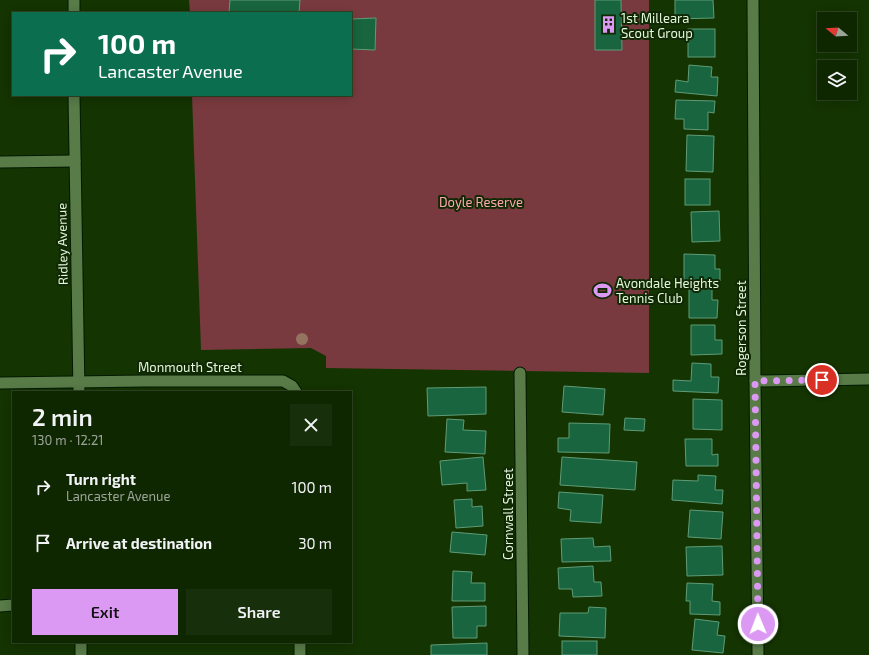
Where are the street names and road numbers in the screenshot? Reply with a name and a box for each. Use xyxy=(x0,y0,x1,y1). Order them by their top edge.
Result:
street label: Ridley Avenue xyxy=(53,203,71,285)
street label: Rogerson Street xyxy=(733,280,749,376)
street label: Monmouth Street xyxy=(138,359,242,375)
street label: Cornwall Street xyxy=(500,468,516,560)

